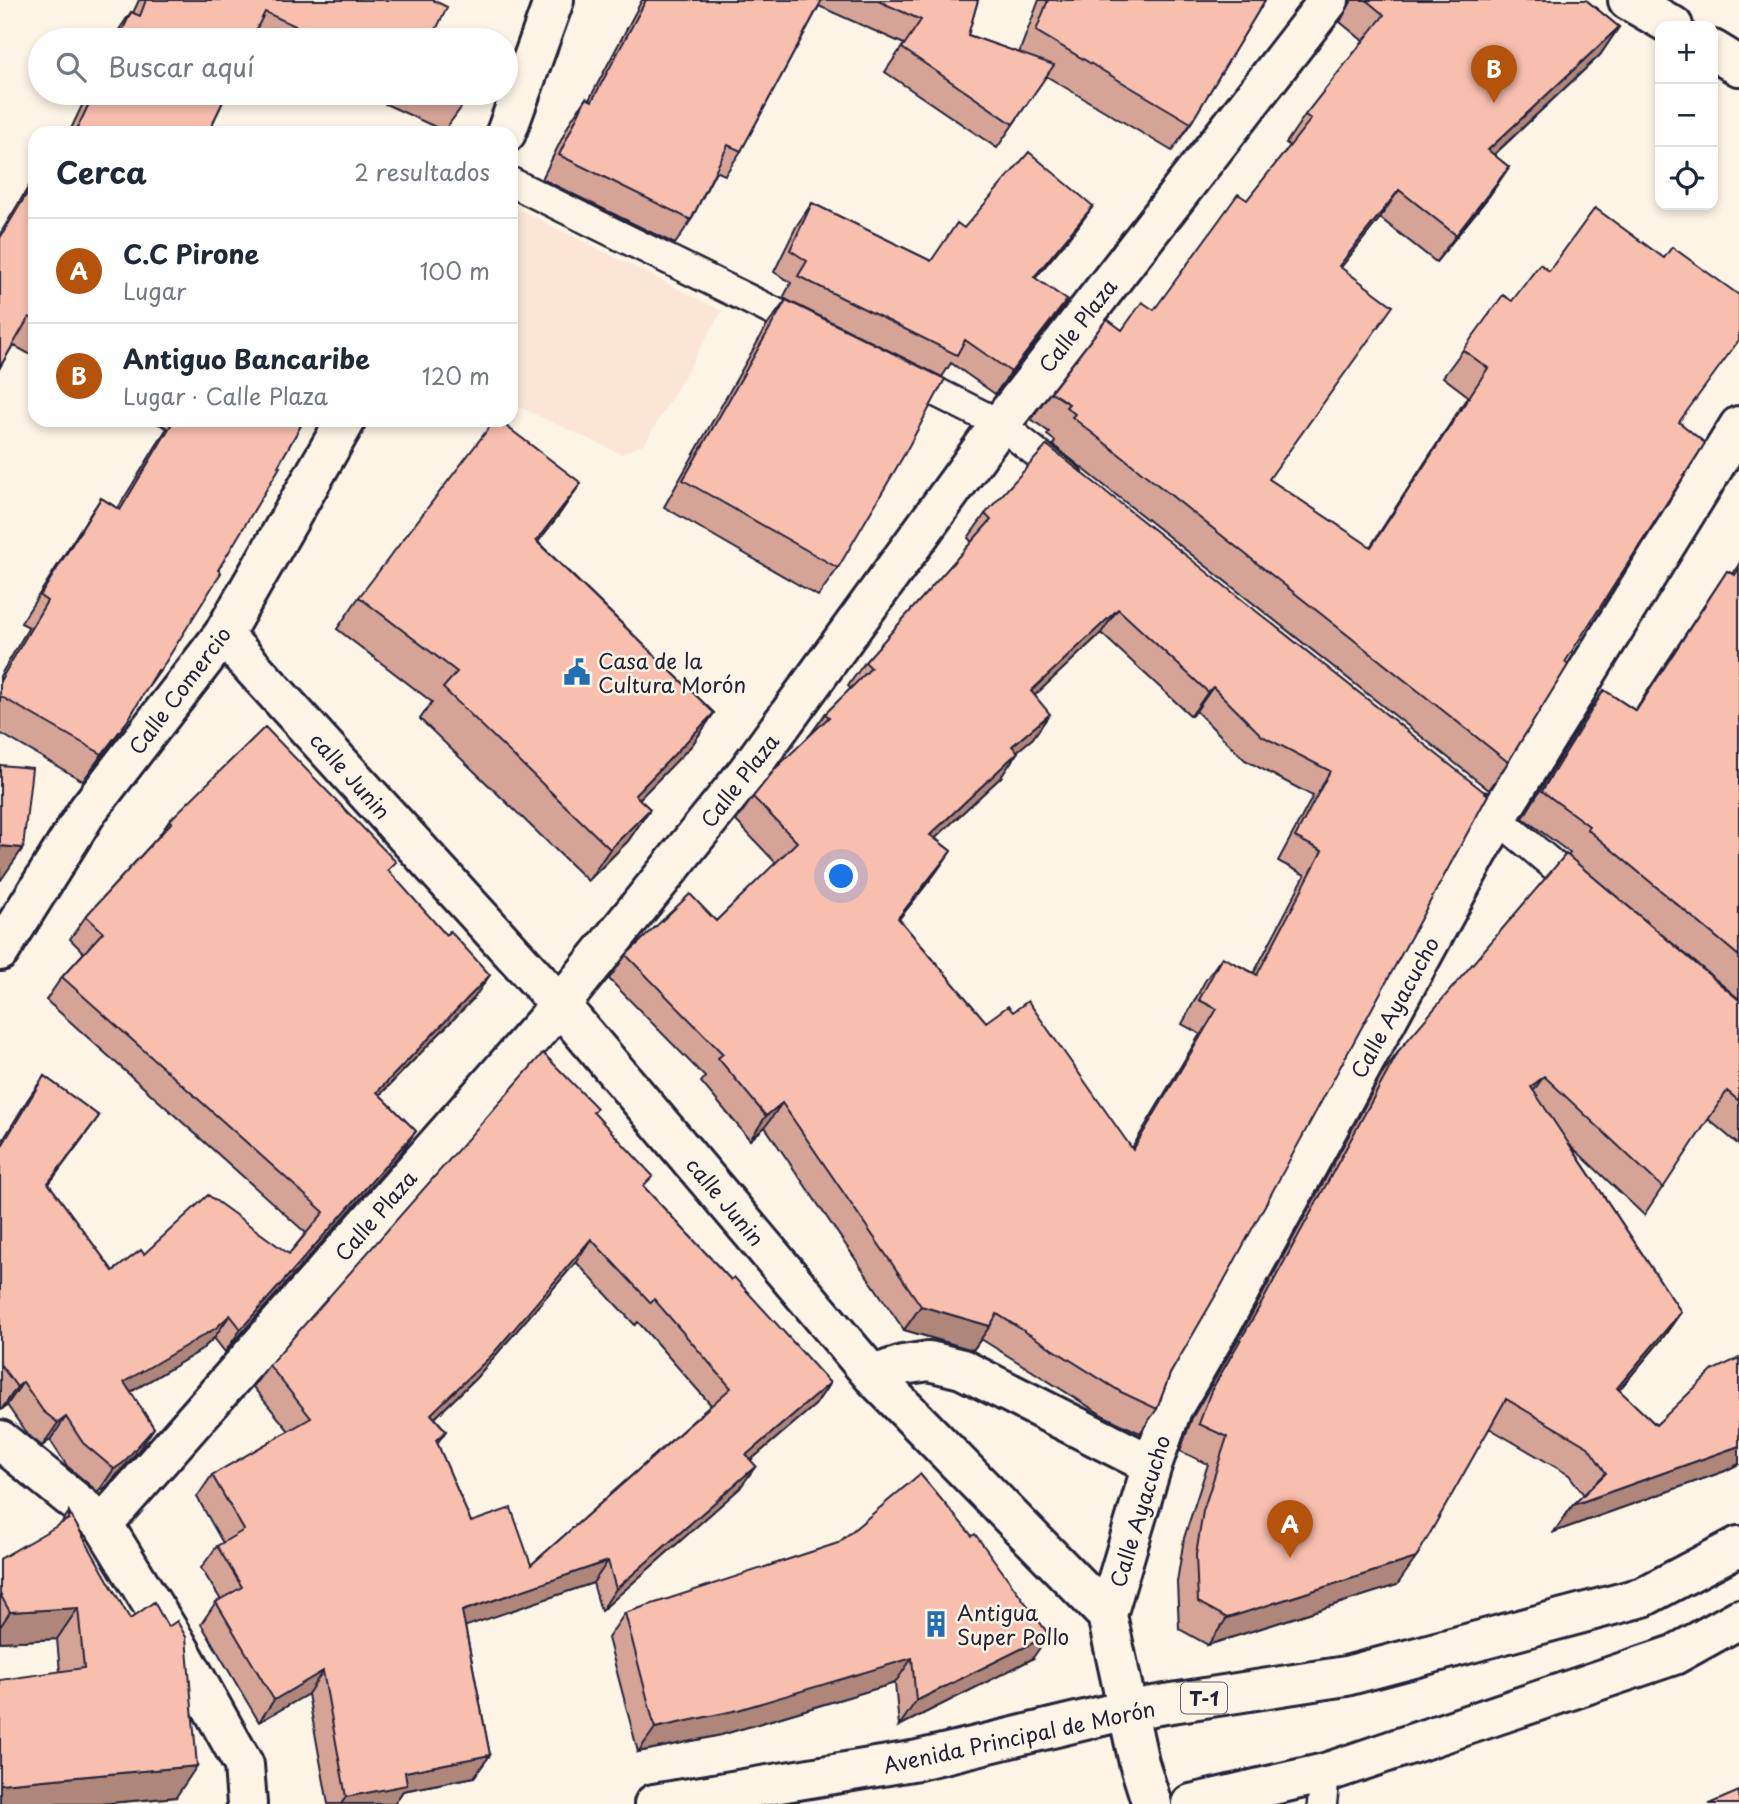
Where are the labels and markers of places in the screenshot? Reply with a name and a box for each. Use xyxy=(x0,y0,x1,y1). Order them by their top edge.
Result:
pin: B xyxy=(1471,45,1517,103)
place label: Casa de la Cultura Morón xyxy=(598,644,746,700)
public building icon: Casa de la Cultura Morón xyxy=(562,657,592,687)
pin: A xyxy=(1267,1500,1313,1558)
place label: Antigua Super Pollo xyxy=(957,1596,1069,1652)
building icon: Antigua Super Pollo xyxy=(921,1609,951,1639)

